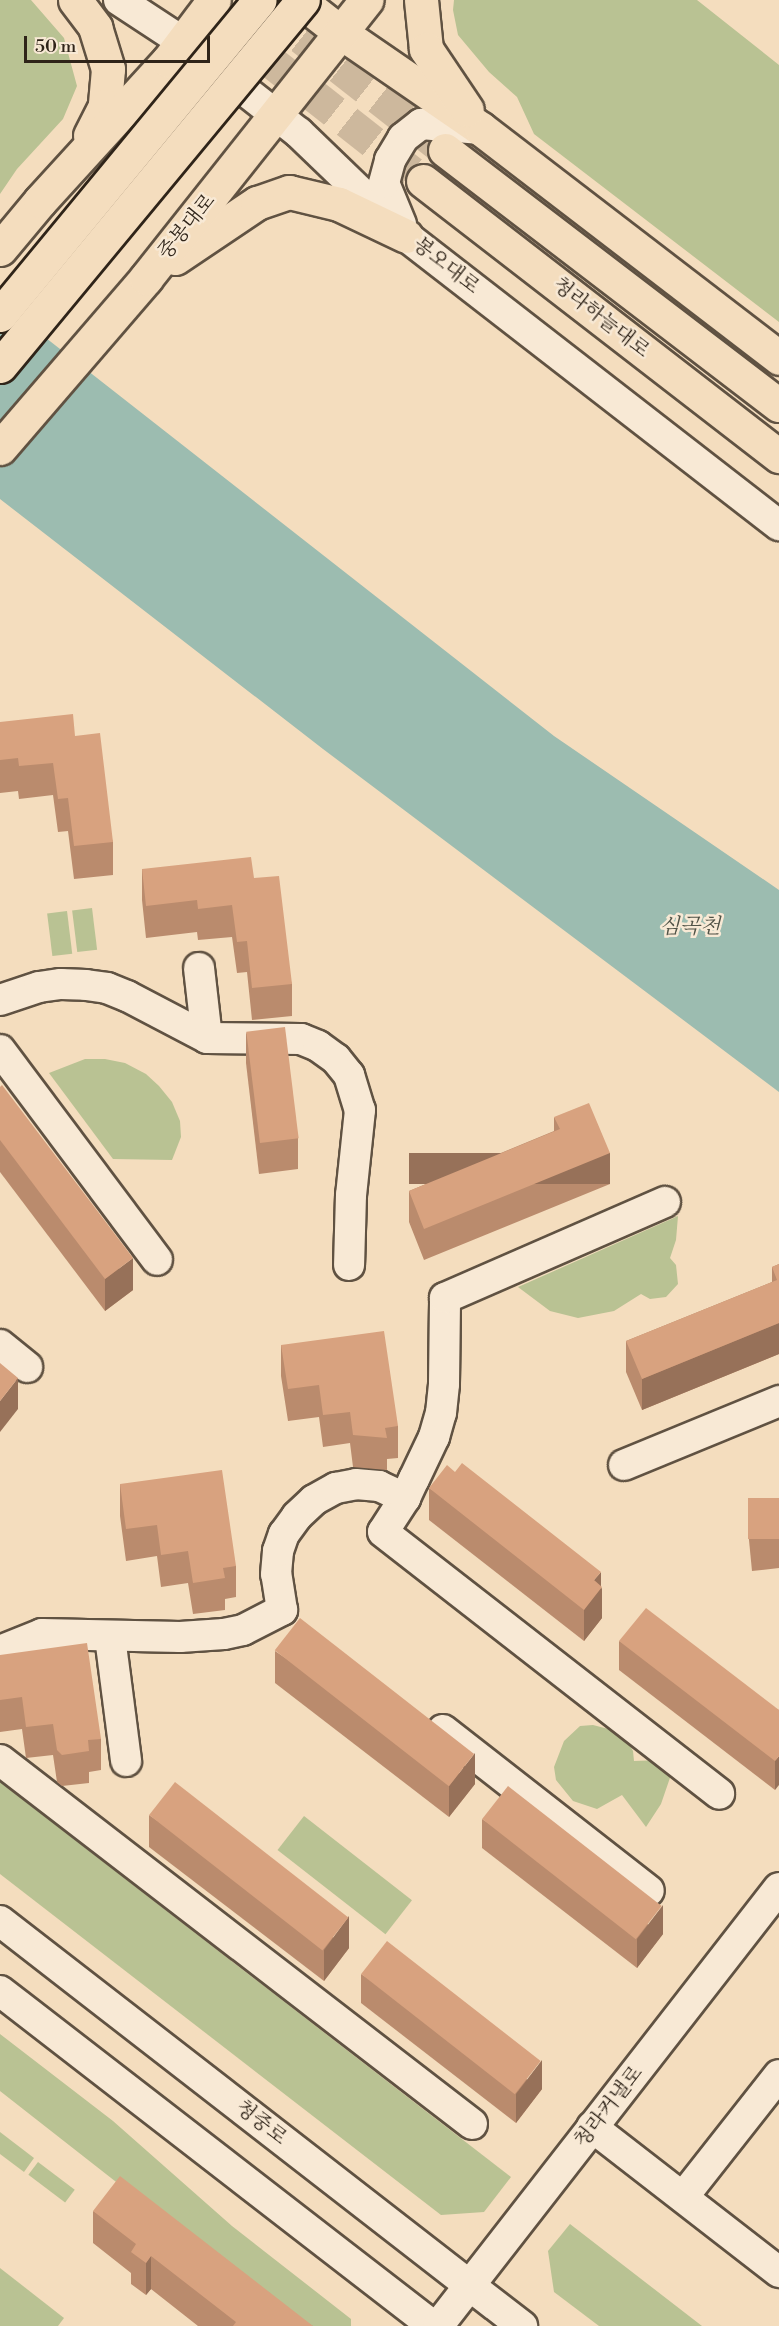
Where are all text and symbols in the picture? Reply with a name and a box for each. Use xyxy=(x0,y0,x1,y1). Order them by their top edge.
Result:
scale bar xyxy=(27,24,213,62)
text: 50 m xyxy=(35,35,76,58)
street label: 중봉대로 xyxy=(153,189,221,265)
street label: 봉오대로 xyxy=(408,233,484,299)
street label: 청라하늘대로 xyxy=(548,273,654,363)
water label: 심곡천 xyxy=(660,914,720,940)
street label: 청라커낼로 xyxy=(570,2062,648,2152)
street label: 청중로 xyxy=(231,2096,291,2150)

